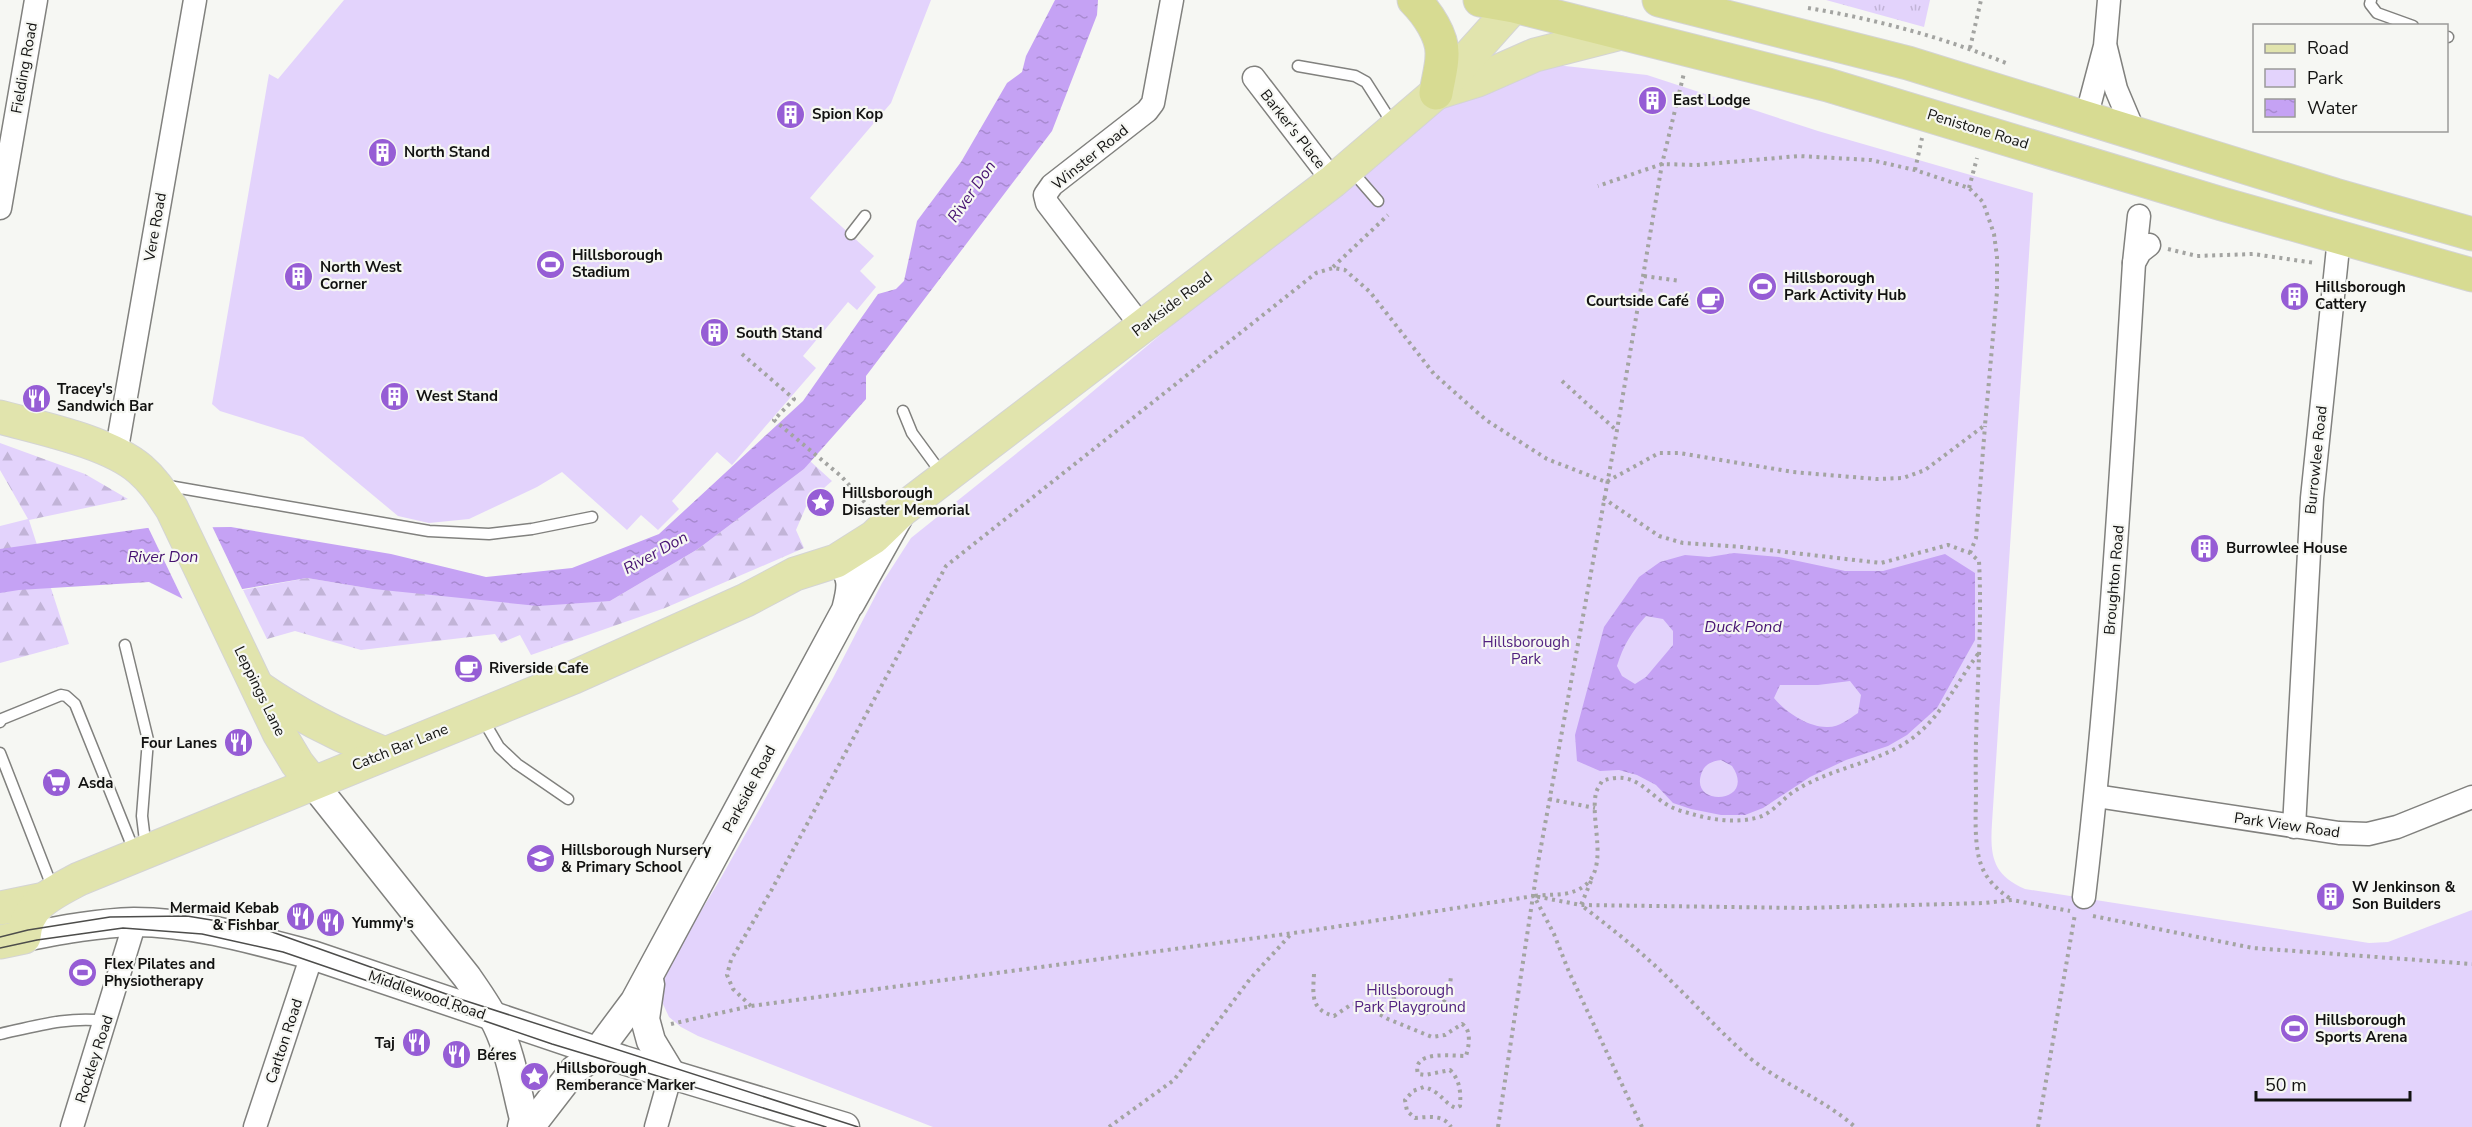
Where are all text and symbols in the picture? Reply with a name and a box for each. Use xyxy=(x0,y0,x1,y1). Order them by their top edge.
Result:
street label: Fielding Road xyxy=(6,21,42,115)
legend xyxy=(2253,24,2448,132)
text: Road xyxy=(2307,36,2349,60)
text: Park xyxy=(2307,66,2344,90)
building icon: East Lodge xyxy=(1636,84,1668,116)
street label: Barker's Place xyxy=(1256,85,1330,173)
place label: East Lodge xyxy=(1673,90,1750,110)
text: Water xyxy=(2307,96,2358,120)
building icon: Spion Kop xyxy=(775,98,807,130)
place label: Spion Kop xyxy=(812,104,883,124)
street label: Penistone Road xyxy=(1925,104,2031,154)
street label: Winster Road xyxy=(1048,120,1132,194)
building icon: North Stand xyxy=(367,136,399,168)
place label: North Stand xyxy=(404,142,490,162)
water label: River Don xyxy=(943,156,1001,227)
street label: Vere Road xyxy=(139,191,171,264)
place label: Hillsborough Stadium xyxy=(572,245,663,282)
sports icon: Hillsborough Stadium xyxy=(535,248,567,280)
place label: North West Corner xyxy=(320,257,402,294)
building icon: North West Corner xyxy=(283,260,315,292)
street label: Parkside Road xyxy=(1128,267,1216,341)
place label: Hillsborough Park Activity Hub xyxy=(1784,268,1906,305)
sports icon: Hillsborough Park Activity Hub xyxy=(1747,271,1779,303)
place label: Hillsborough Cattery xyxy=(2315,277,2406,314)
building icon: Hillsborough Cattery xyxy=(2278,280,2310,312)
cafe icon: Courtside Café xyxy=(1694,285,1726,317)
place label: Courtside Café xyxy=(1586,291,1689,311)
building icon: South Stand xyxy=(699,317,731,349)
place label: South Stand xyxy=(736,323,823,343)
place label: Tracey's Sandwich Bar xyxy=(57,379,153,416)
building icon: West Stand xyxy=(379,380,411,412)
restaurant icon: Tracey's Sandwich Bar xyxy=(20,382,52,414)
place label: West Stand xyxy=(416,386,498,406)
street label: Burrowlee Road xyxy=(2300,405,2332,515)
place label: Hillsborough Disaster Memorial xyxy=(842,483,970,520)
place icon: Hillsborough Disaster Memorial xyxy=(805,486,837,518)
street label: Broughton Road xyxy=(2099,524,2129,636)
water label: River Don xyxy=(619,526,692,580)
building icon: Burrowlee House xyxy=(2189,532,2221,564)
place label: Burrowlee House xyxy=(2226,538,2347,558)
water label: River Don xyxy=(128,546,198,568)
water label: Duck Pond xyxy=(1704,616,1782,638)
park label: Hillsborough Park xyxy=(1482,632,1570,669)
street label: Leppings Lane xyxy=(230,643,290,739)
cafe icon: Riverside Cafe xyxy=(452,652,484,684)
place label: Riverside Cafe xyxy=(489,658,589,678)
street label: Catch Bar Lane xyxy=(349,719,451,775)
restaurant icon: Four Lanes xyxy=(222,727,254,759)
place label: Four Lanes xyxy=(141,733,217,753)
street label: Parkside Road xyxy=(718,742,780,836)
supermarket icon: Asda xyxy=(41,767,73,799)
place label: Asda xyxy=(78,773,114,793)
street label: Park View Road xyxy=(2233,808,2341,842)
place label: Hillsborough Nursery & Primary School xyxy=(561,840,711,877)
school or university icon: Hillsborough Nursery & Primary School xyxy=(524,843,556,875)
place label: W Jenkinson & Son Builders xyxy=(2352,877,2456,914)
building icon: W Jenkinson & Son Builders xyxy=(2315,880,2347,912)
place label: Mermaid Kebab & Fishbar xyxy=(170,898,279,935)
restaurant icon: Mermaid Kebab & Fishbar xyxy=(284,901,316,933)
restaurant icon: Yummy's xyxy=(315,907,347,939)
place label: Yummy's xyxy=(351,913,414,933)
place label: Flex Pilates and Physiotherapy xyxy=(104,954,215,991)
sports icon: Flex Pilates and Physiotherapy xyxy=(67,957,99,989)
street label: Middlewood Road xyxy=(366,966,488,1024)
park label: Hillsborough Park Playground xyxy=(1354,980,1466,1017)
street label: Carlton Road xyxy=(261,996,307,1086)
place label: Hillsborough Sports Arena xyxy=(2315,1010,2408,1047)
street label: Rockley Road xyxy=(70,1012,118,1106)
sports icon: Hillsborough Sports Arena xyxy=(2278,1013,2310,1045)
restaurant icon: Taj xyxy=(400,1027,432,1059)
place label: Taj xyxy=(375,1033,395,1053)
restaurant icon: Béres xyxy=(440,1039,472,1071)
place label: Béres xyxy=(477,1045,517,1065)
place label: Hillsborough Remberance Marker xyxy=(556,1058,696,1095)
place icon: Hillsborough Remberance Marker xyxy=(519,1061,551,1093)
scale bar xyxy=(2256,1064,2410,1102)
text: 50 m xyxy=(2265,1073,2307,1097)

